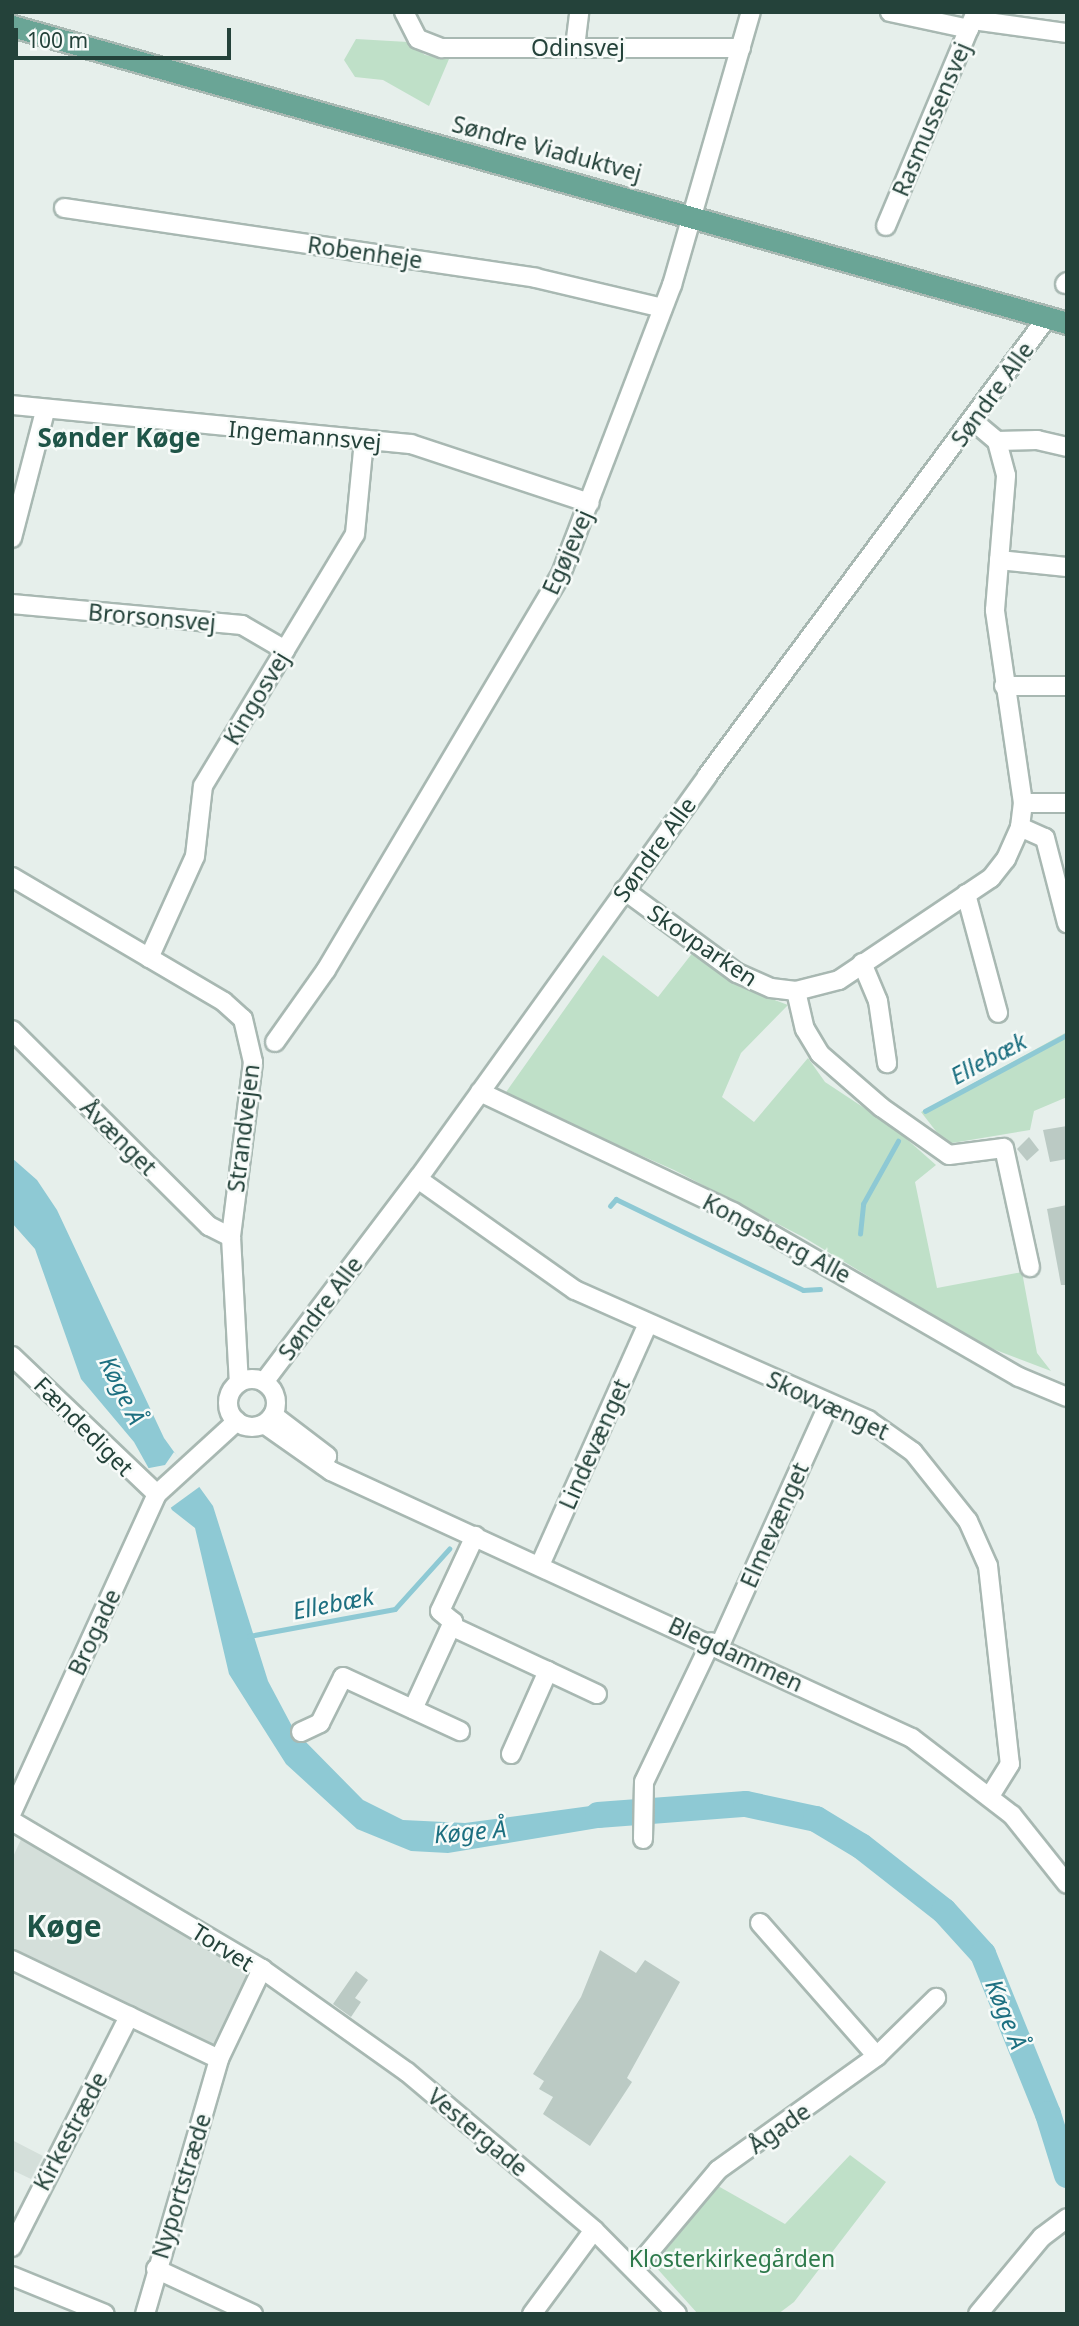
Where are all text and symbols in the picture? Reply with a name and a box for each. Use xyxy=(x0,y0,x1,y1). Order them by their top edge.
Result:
scale bar xyxy=(18,14,234,58)
text: 100 m xyxy=(27,26,88,54)
street label: Odinsvej xyxy=(531,33,625,61)
street label: Rasmussensvej xyxy=(886,38,976,200)
street label: Søndre Viaduktvej xyxy=(449,109,645,187)
street label: Robenheje xyxy=(306,230,424,274)
street label: Søndre Alle xyxy=(945,336,1039,452)
street label: Ingemannsvej xyxy=(227,415,383,455)
district label: Sønder Køge xyxy=(38,422,200,454)
street label: Egøjevej xyxy=(536,505,598,599)
street label: Brorsonsvej xyxy=(87,598,217,636)
street label: Kingosvej xyxy=(217,646,295,750)
street label: Søndre Alle xyxy=(607,791,701,907)
street label: Skovparken xyxy=(643,898,763,992)
water label: Ellebæk xyxy=(945,1026,1031,1090)
street label: Strandvejen xyxy=(221,1062,265,1194)
street label: Åvænget xyxy=(75,1093,163,1181)
street label: Kongsberg Alle xyxy=(698,1187,856,1289)
street label: Søndre Alle xyxy=(272,1251,368,1365)
water label: Køge Å xyxy=(94,1351,152,1429)
street label: Skovvænget xyxy=(763,1365,893,1445)
street label: Fændediget xyxy=(29,1371,139,1481)
street label: Lindevænget xyxy=(553,1374,635,1514)
street label: Elmevænget xyxy=(734,1458,814,1592)
water label: Ellebæk xyxy=(290,1581,376,1625)
street label: Brogade xyxy=(62,1584,126,1680)
street label: Blegdammen xyxy=(664,1611,808,1697)
water label: Køge Å xyxy=(433,1813,507,1849)
district label: Køge xyxy=(26,1908,102,1944)
street label: Torvet xyxy=(187,1917,259,1977)
water label: Køge Å xyxy=(980,1975,1034,2053)
street label: Kirkestræde xyxy=(27,2067,113,2195)
street label: Vestergade xyxy=(422,2082,534,2182)
street label: Ågade xyxy=(743,2097,815,2159)
street label: Nyportstræde xyxy=(146,2110,216,2262)
park label: Klosterkirkegården xyxy=(629,2244,835,2272)

